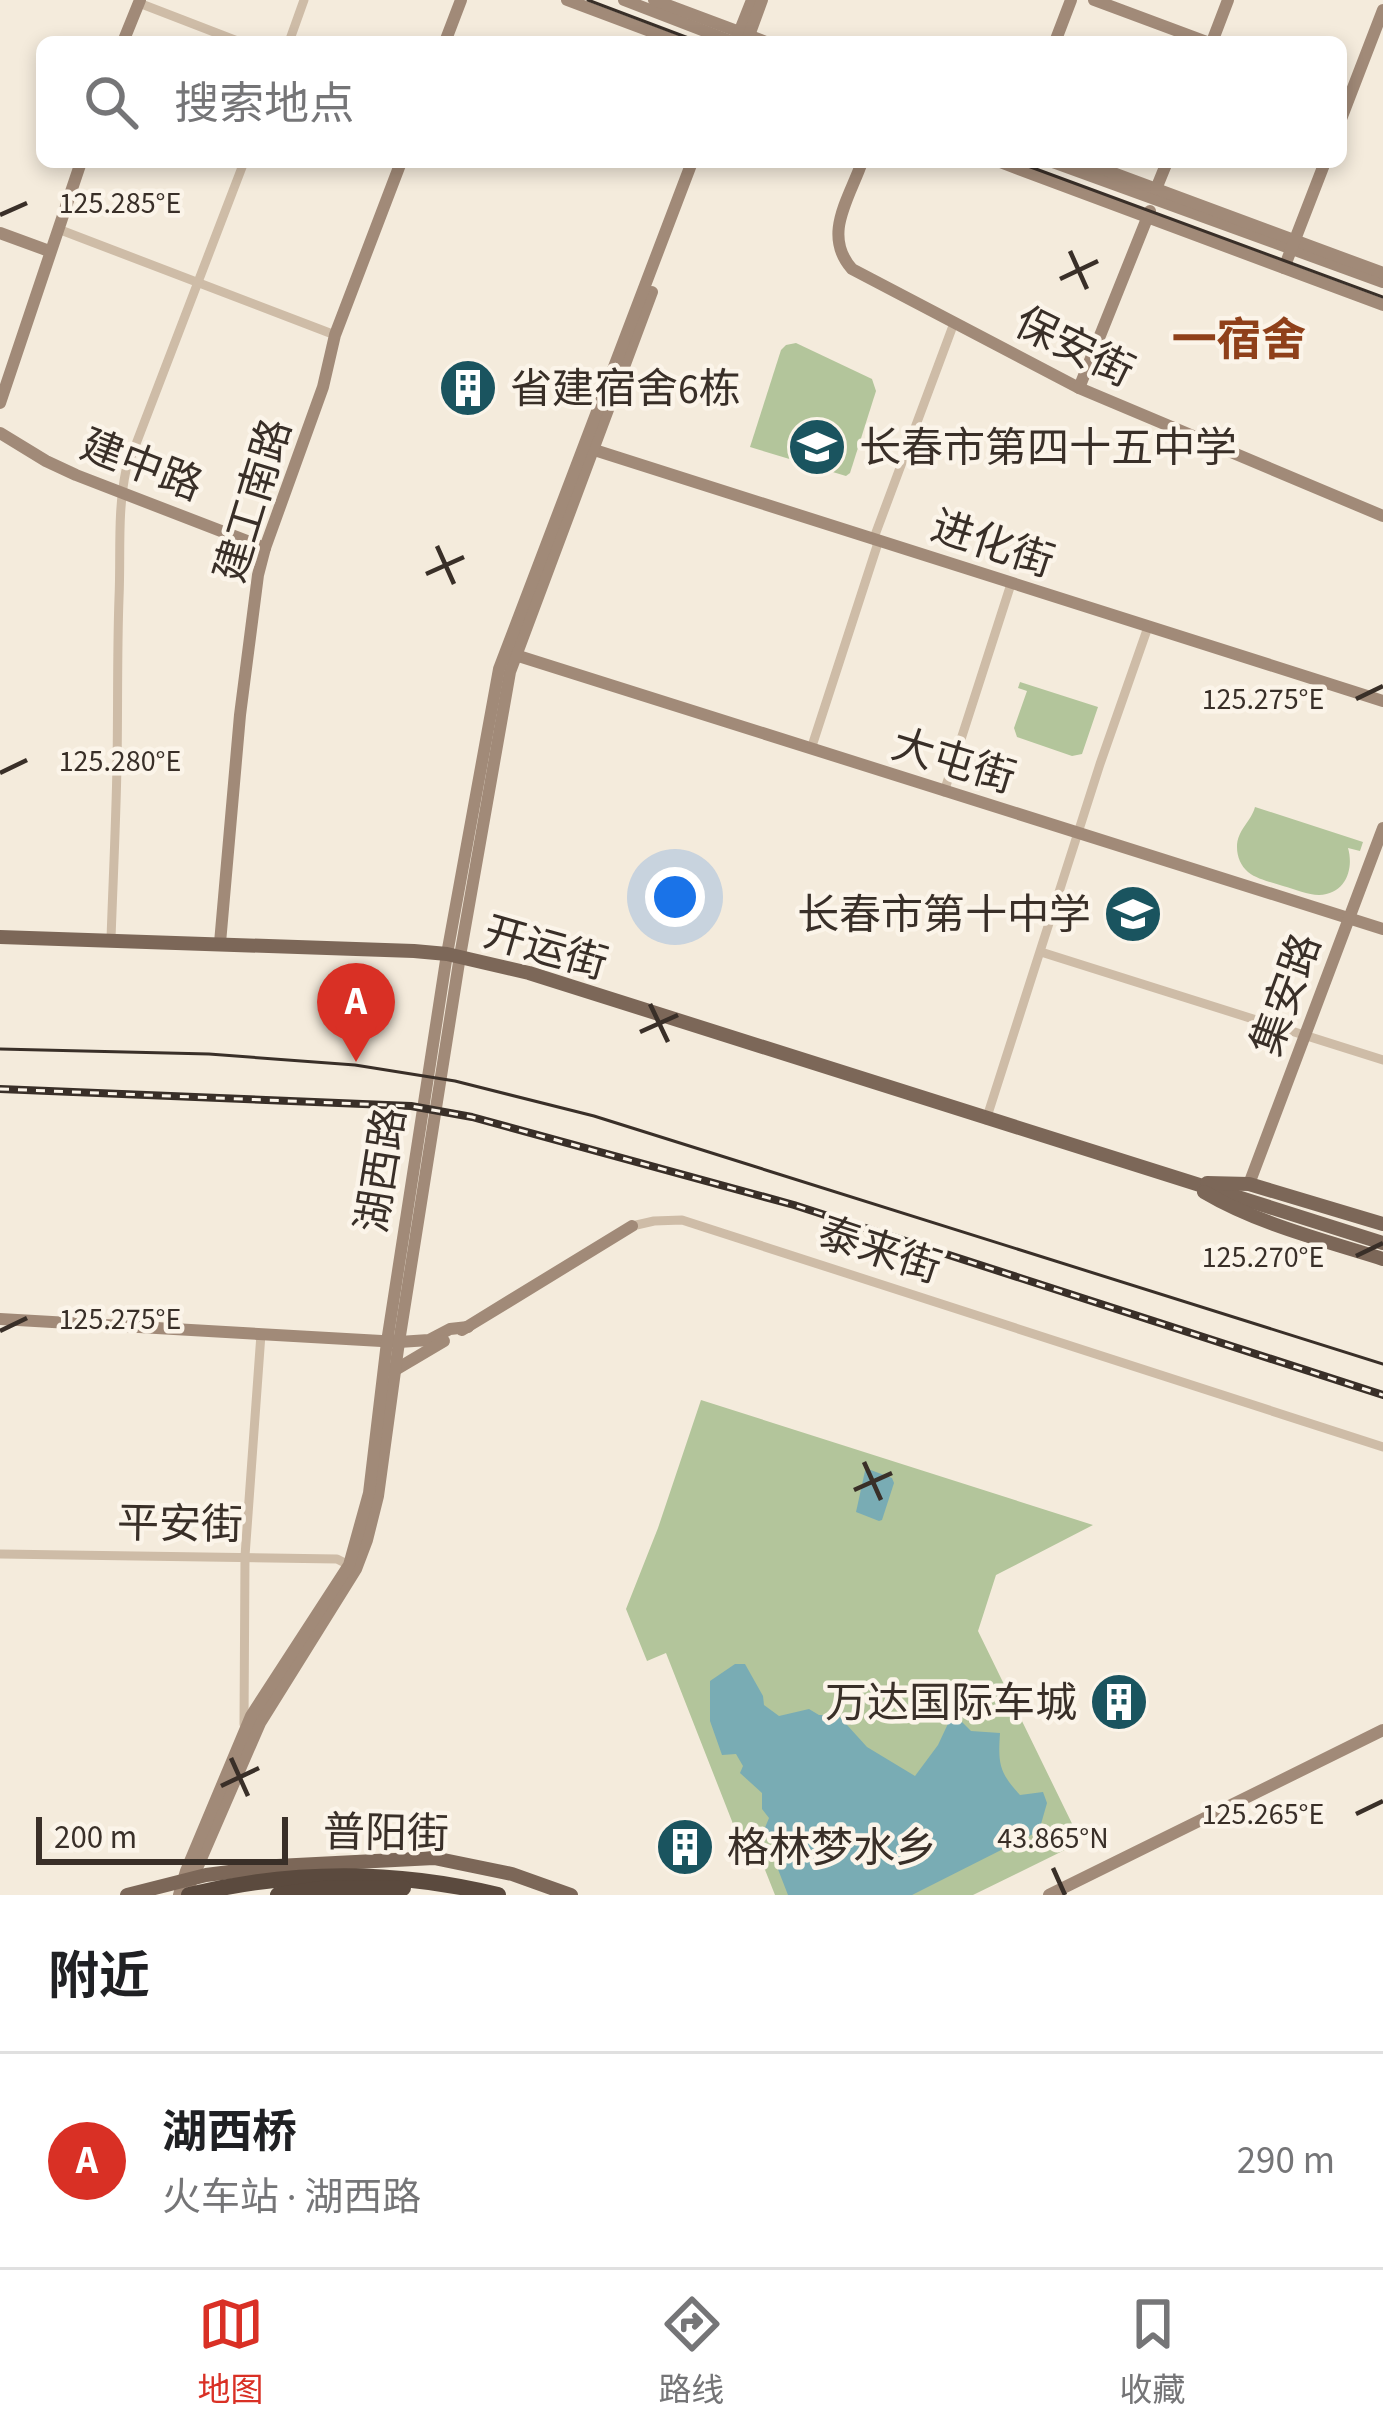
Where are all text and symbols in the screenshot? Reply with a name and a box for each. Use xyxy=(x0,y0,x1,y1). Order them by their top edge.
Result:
search box xyxy=(36,36,1347,168)
icon: search xyxy=(78,69,144,135)
text: 搜索地点 xyxy=(174,73,354,137)
text: 125.285°E xyxy=(59,182,181,225)
street label: 保安街 xyxy=(1004,293,1144,402)
district label: 一宿舍 xyxy=(1171,309,1307,373)
building icon: 省建宿舍6栋 xyxy=(437,357,499,419)
place label: 省建宿舍6栋 xyxy=(510,360,741,420)
street label: 建工南路 xyxy=(201,411,307,590)
street label: 建中路 xyxy=(72,415,211,516)
school or university icon: 长春市第四十五中学 xyxy=(786,416,848,478)
place label: 长春市第四十五中学 xyxy=(859,419,1237,479)
street label: 进化街 xyxy=(923,497,1062,593)
text: 125.275°E xyxy=(1202,678,1324,721)
street label: 大屯街 xyxy=(884,715,1022,809)
text: 125.280°E xyxy=(59,740,181,783)
your location xyxy=(645,867,705,927)
school or university icon: 长春市第十中学 xyxy=(1102,883,1164,945)
place label: 长春市第十中学 xyxy=(797,886,1091,946)
street label: 开运街 xyxy=(477,903,614,995)
street label: 集安路 xyxy=(1237,925,1337,1064)
pin: A xyxy=(317,963,395,1062)
street label: 湖西路 xyxy=(342,1103,421,1237)
street label: 泰来街 xyxy=(810,1203,949,1299)
text: 125.270°E xyxy=(1202,1236,1324,1279)
text: 125.275°E xyxy=(59,1298,181,1341)
street label: 平安街 xyxy=(116,1494,243,1556)
building icon: 万达国际车城 xyxy=(1088,1671,1150,1733)
place label: 万达国际车城 xyxy=(825,1674,1077,1734)
text: 125.265°E xyxy=(1202,1793,1324,1836)
street label: 普阳街 xyxy=(322,1803,449,1865)
scale bar xyxy=(36,1811,288,1864)
text: 200 m xyxy=(54,1814,137,1861)
building icon: 格林梦水乡 xyxy=(654,1816,716,1878)
text: 43.865°N xyxy=(997,1817,1109,1860)
place label: 格林梦水乡 xyxy=(727,1819,937,1879)
text: 附近 xyxy=(48,1941,150,2013)
text: 湖西桥 xyxy=(162,2101,297,2165)
text: A xyxy=(76,2133,98,2189)
text: 290 m xyxy=(1237,2133,1335,2189)
text: 火车站 · 湖西路 xyxy=(162,2170,421,2226)
tab: 地图 xyxy=(198,2291,264,2414)
tab: 路线 xyxy=(659,2291,725,2414)
tab: 收藏 xyxy=(1120,2291,1186,2414)

